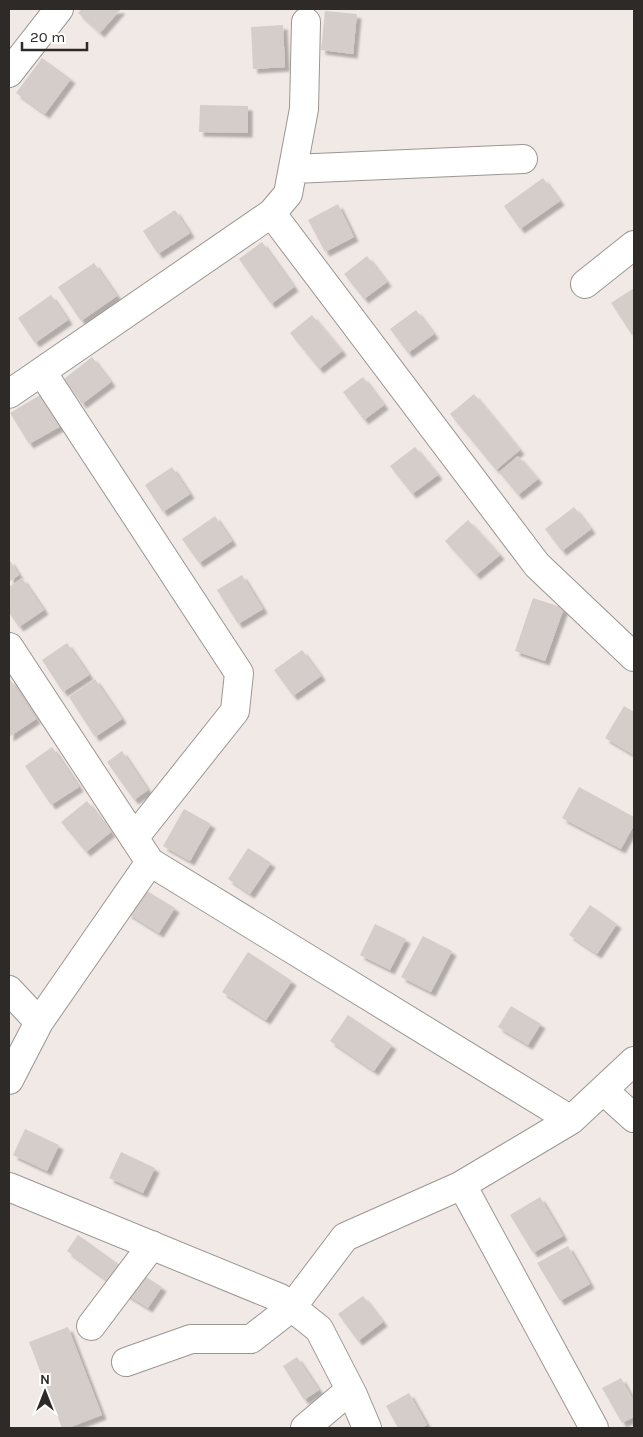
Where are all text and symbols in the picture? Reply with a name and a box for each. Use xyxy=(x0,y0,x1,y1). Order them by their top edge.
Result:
scale bar xyxy=(22,20,88,52)
text: 20 m xyxy=(30,28,65,46)
north arrow xyxy=(20,1367,70,1417)
text: N xyxy=(40,1371,50,1388)

